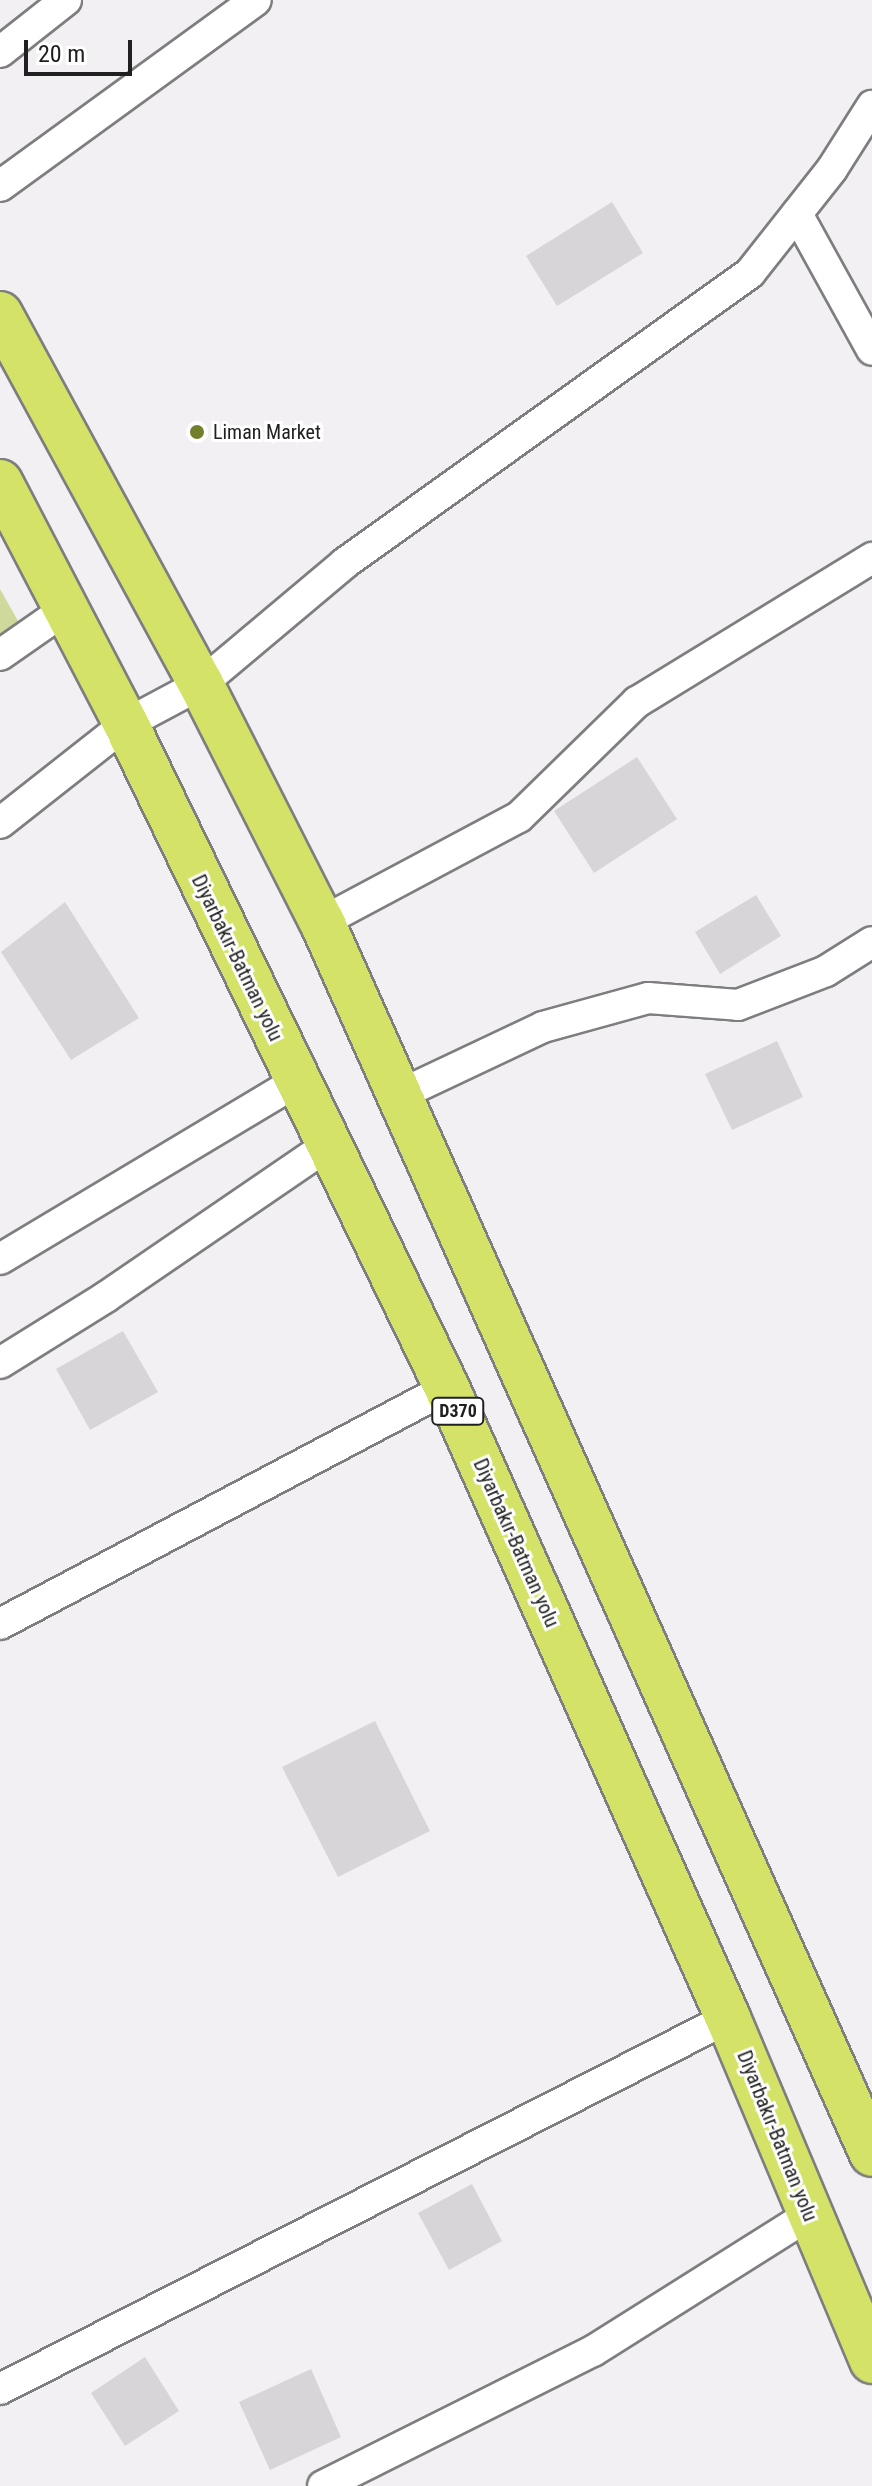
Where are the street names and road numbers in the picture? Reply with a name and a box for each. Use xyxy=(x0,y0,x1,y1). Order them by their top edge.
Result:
street label: Diyarbakır-Batman yolu xyxy=(186,871,288,1045)
road number: D370 xyxy=(430,1397,486,1425)
street label: Diyarbakır-Batman yolu xyxy=(468,1455,564,1631)
street label: Diyarbakır-Batman yolu xyxy=(732,2047,822,2225)

